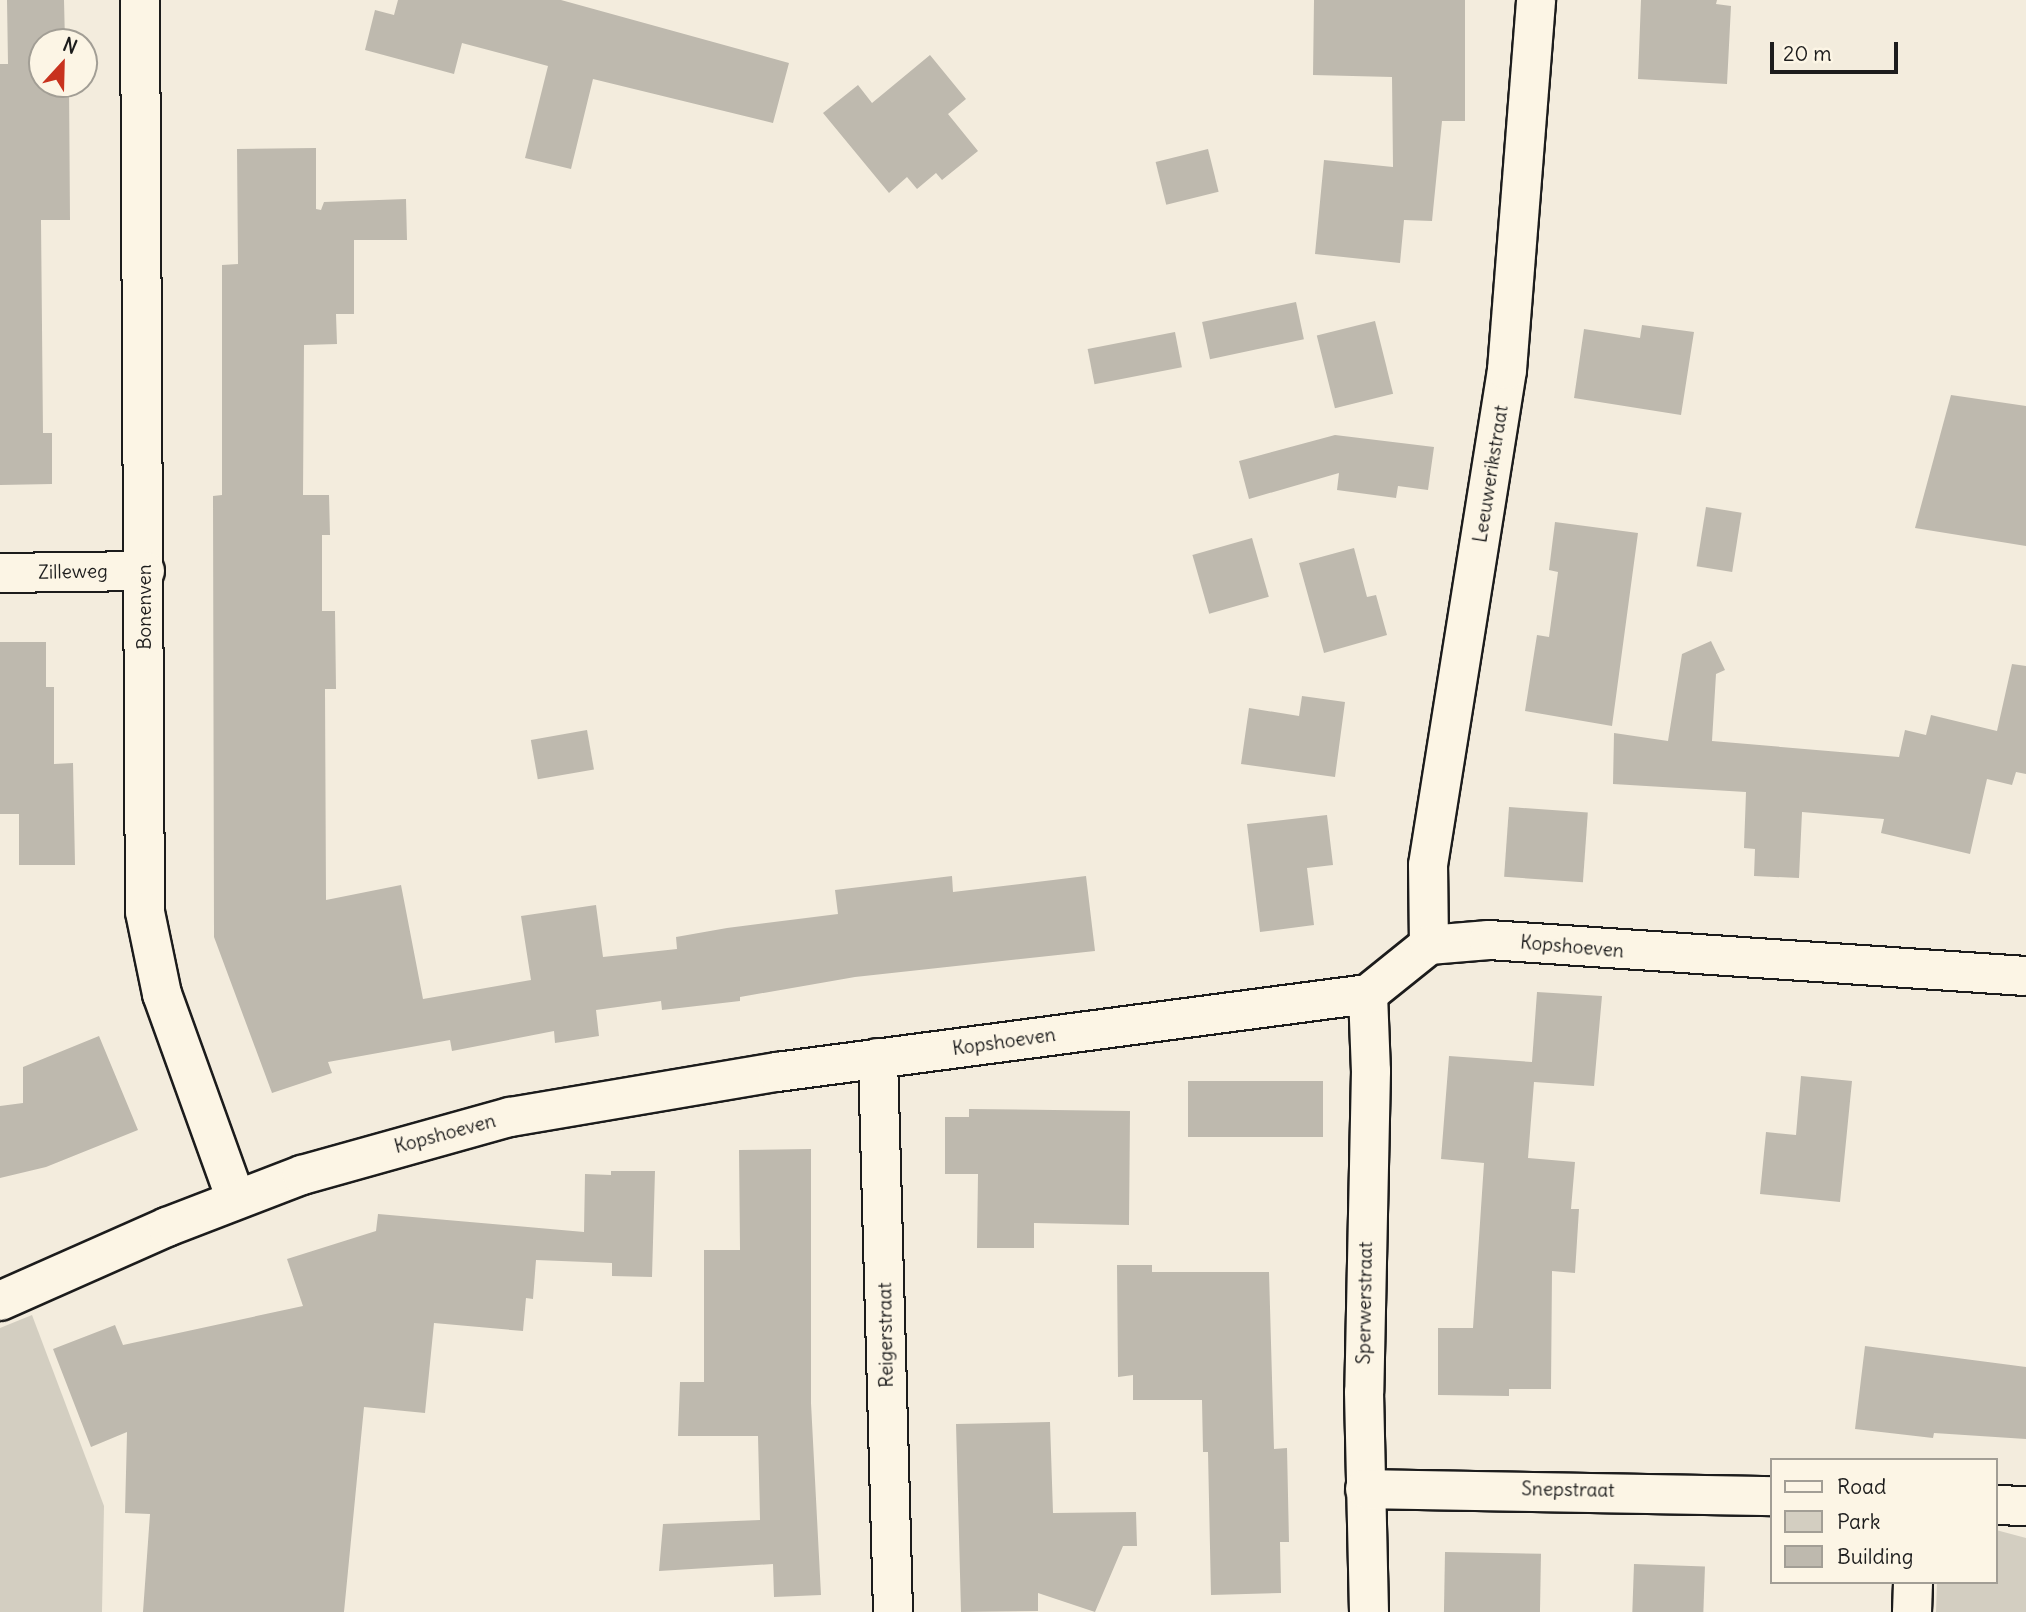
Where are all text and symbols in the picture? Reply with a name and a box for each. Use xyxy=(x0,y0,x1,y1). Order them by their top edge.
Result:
north arrow xyxy=(28,28,98,98)
scale bar xyxy=(1774,28,1902,72)
text: N xyxy=(60,32,81,59)
text: 20 m xyxy=(1783,40,1832,67)
street label: Leeuwerikstraat xyxy=(1469,404,1513,544)
street label: Zilleweg xyxy=(38,560,108,584)
street label: Bonenven xyxy=(134,564,156,650)
street label: Kopshoeven xyxy=(1519,931,1625,963)
street label: Kopshoeven xyxy=(951,1023,1057,1061)
street label: Kopshoeven xyxy=(392,1110,498,1158)
street label: Sperwerstraat xyxy=(1353,1241,1377,1365)
street label: Reigerstraat xyxy=(874,1282,898,1388)
legend xyxy=(1770,1458,1998,1584)
text: Road xyxy=(1837,1473,1886,1500)
street label: Snepstraat xyxy=(1521,1478,1615,1502)
text: Park xyxy=(1837,1508,1880,1535)
text: Building xyxy=(1837,1543,1913,1570)

